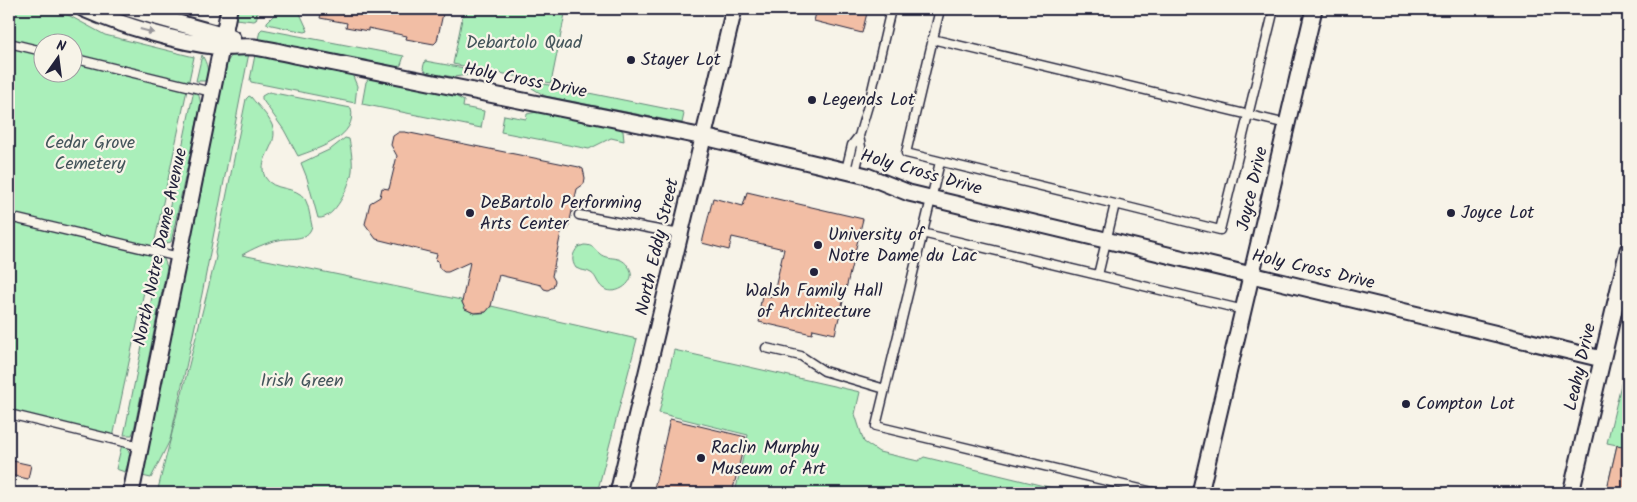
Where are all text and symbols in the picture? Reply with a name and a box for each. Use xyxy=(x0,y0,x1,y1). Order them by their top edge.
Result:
one-way arrow xyxy=(139,27,154,35)
park label: Debartolo Quad xyxy=(466,29,583,58)
north arrow xyxy=(32,32,82,82)
text: N xyxy=(54,35,68,58)
place label: Stayer Lot xyxy=(641,46,722,75)
marker: Stayer Lot xyxy=(625,54,637,66)
street label: Holy Cross Drive xyxy=(461,55,589,107)
place label: Legends Lot xyxy=(822,86,916,115)
marker: Legends Lot xyxy=(806,94,818,106)
park label: Cedar Grove Cemetery xyxy=(45,129,135,179)
street label: Holy Cross Drive xyxy=(857,142,985,204)
street label: Joyce Drive xyxy=(1229,144,1277,234)
street label: North Notre Dame Avenue xyxy=(126,145,196,349)
street label: North Eddy Street xyxy=(628,175,688,318)
place label: DeBartolo Performing Arts Center xyxy=(480,189,642,239)
place label: Joyce Lot xyxy=(1461,199,1535,228)
marker: DeBartolo Performing Arts Center xyxy=(464,207,476,219)
marker: Joyce Lot xyxy=(1445,207,1457,219)
place label: University of Notre Dame du Lac xyxy=(828,221,977,271)
marker: University of Notre Dame du Lac xyxy=(812,239,824,251)
street label: Holy Cross Drive xyxy=(1249,242,1377,298)
marker: Walsh Family Hall of Architecture xyxy=(808,266,820,278)
place label: Walsh Family Hall of Architecture xyxy=(745,277,883,327)
street label: Leahy Drive xyxy=(1557,320,1605,414)
park label: Irish Green xyxy=(260,367,344,396)
place label: Compton Lot xyxy=(1416,390,1516,419)
marker: Compton Lot xyxy=(1400,398,1412,410)
place label: Raclin Murphy Museum of Art xyxy=(711,434,827,484)
marker: Raclin Murphy Museum of Art xyxy=(695,452,707,464)

